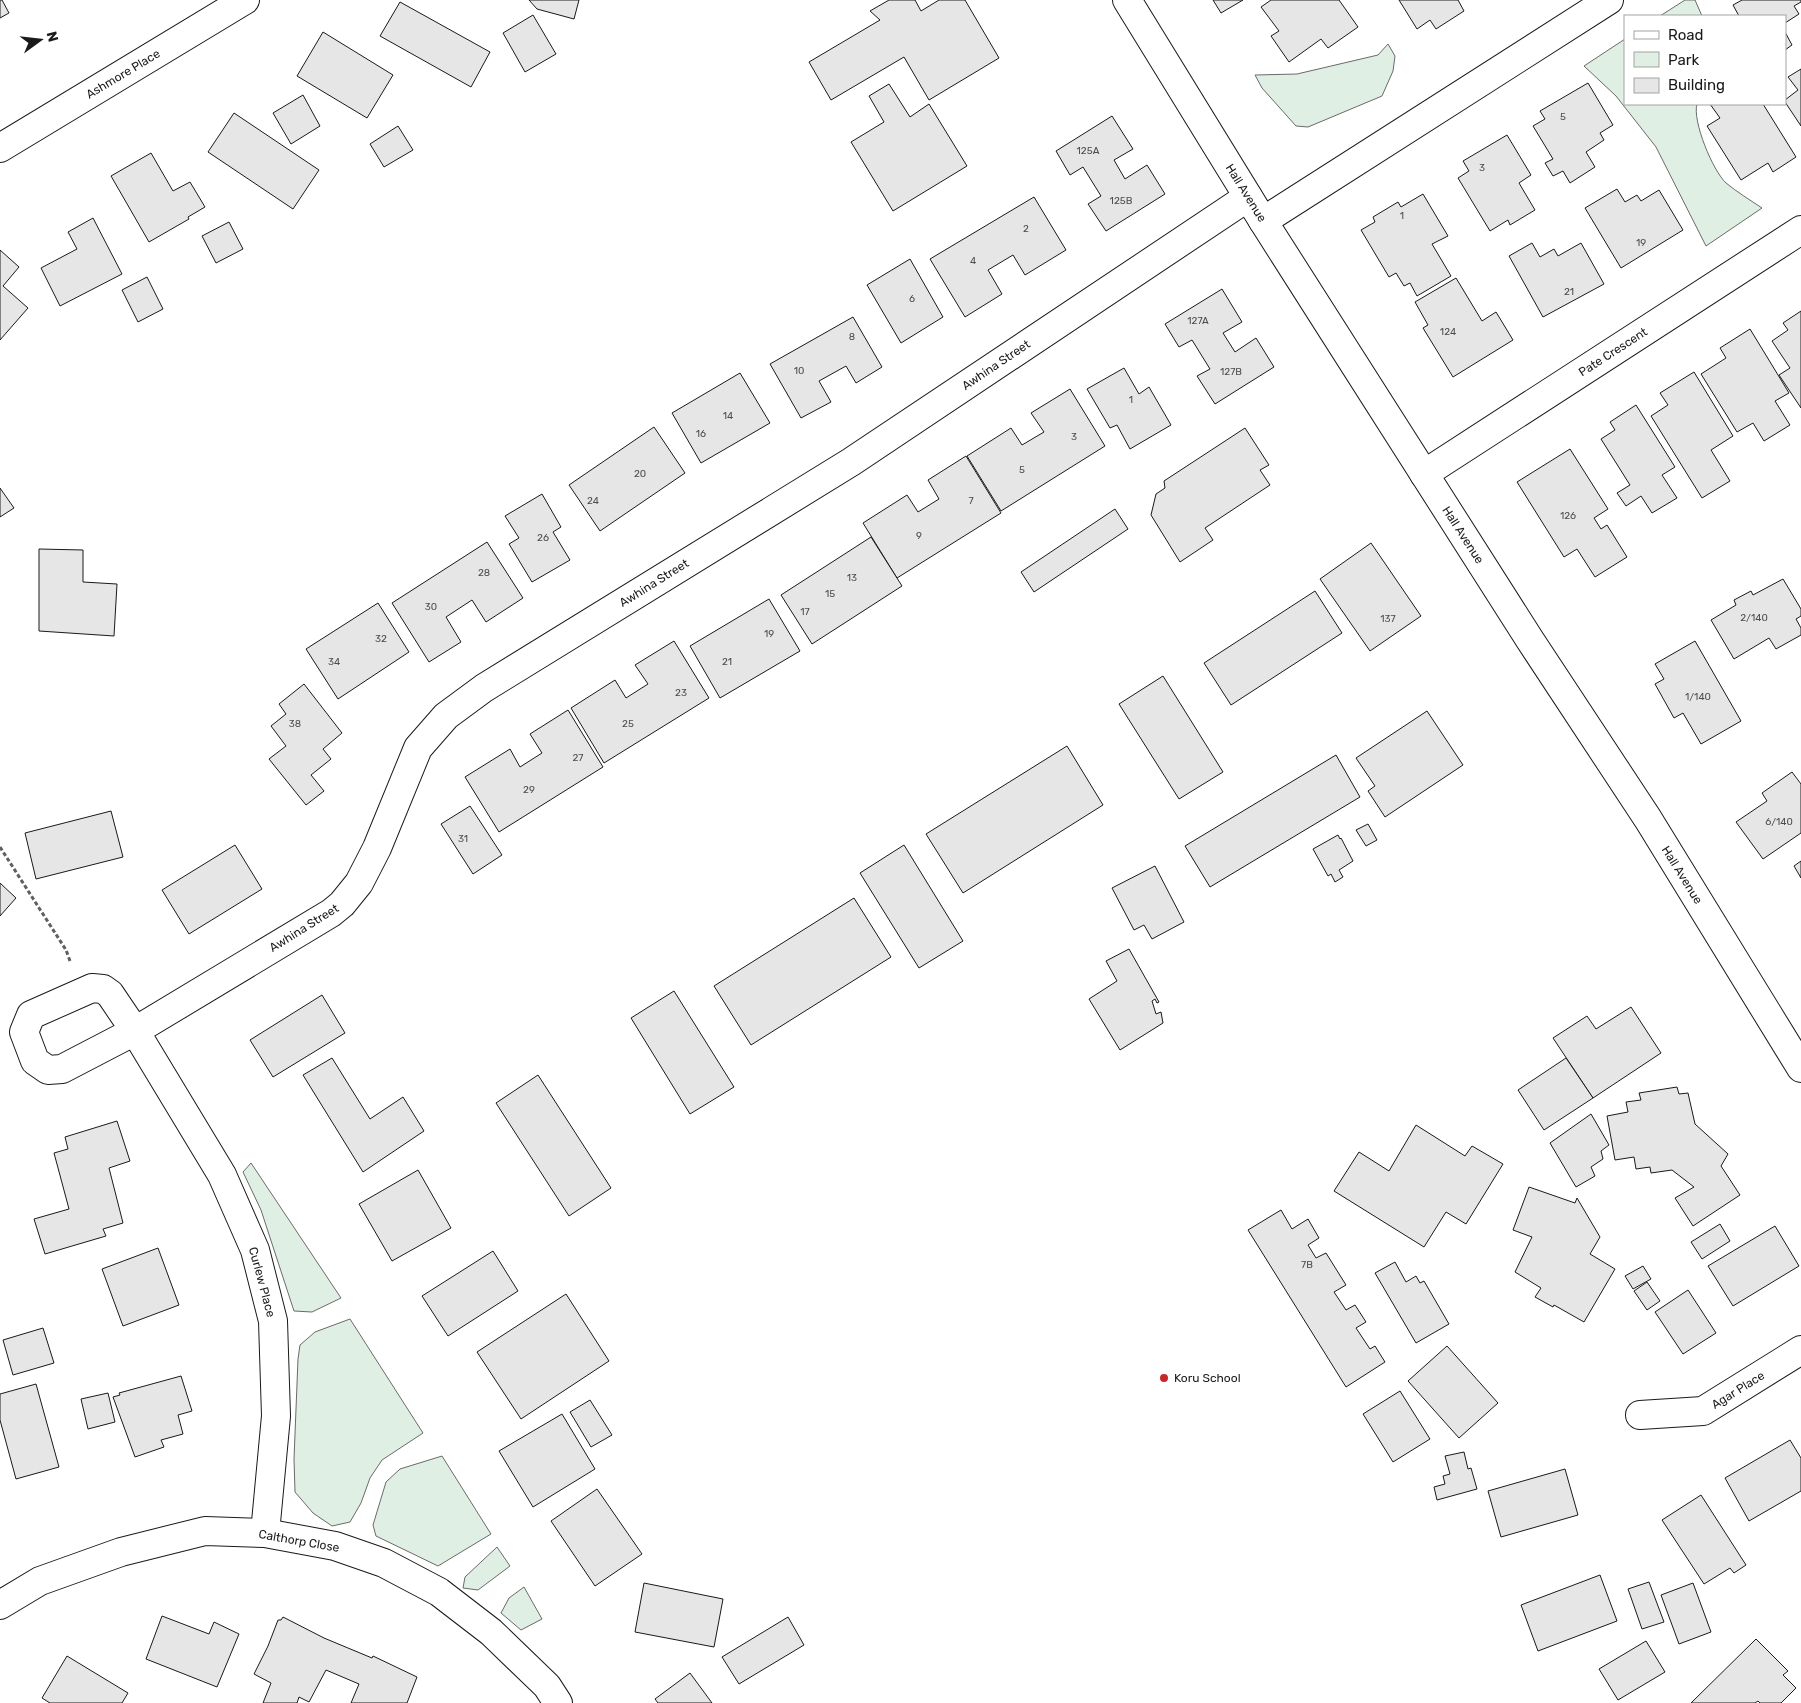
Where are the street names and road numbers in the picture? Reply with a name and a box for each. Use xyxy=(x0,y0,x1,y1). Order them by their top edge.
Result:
street label: Ashmore Place xyxy=(84,46,163,102)
street label: Hall Avenue xyxy=(1223,161,1269,225)
street label: Pate Crescent xyxy=(1576,324,1650,379)
street label: Awhina Street xyxy=(959,337,1033,393)
street label: Hall Avenue xyxy=(1439,504,1487,567)
street label: Awhina Street xyxy=(617,556,692,610)
street label: Hall Avenue xyxy=(1659,843,1705,907)
street label: Awhina Street xyxy=(267,901,342,955)
street label: Curlew Place xyxy=(246,1245,278,1319)
street label: Agar Place xyxy=(1709,1368,1767,1412)
street label: Calthorp Close xyxy=(258,1527,341,1555)

